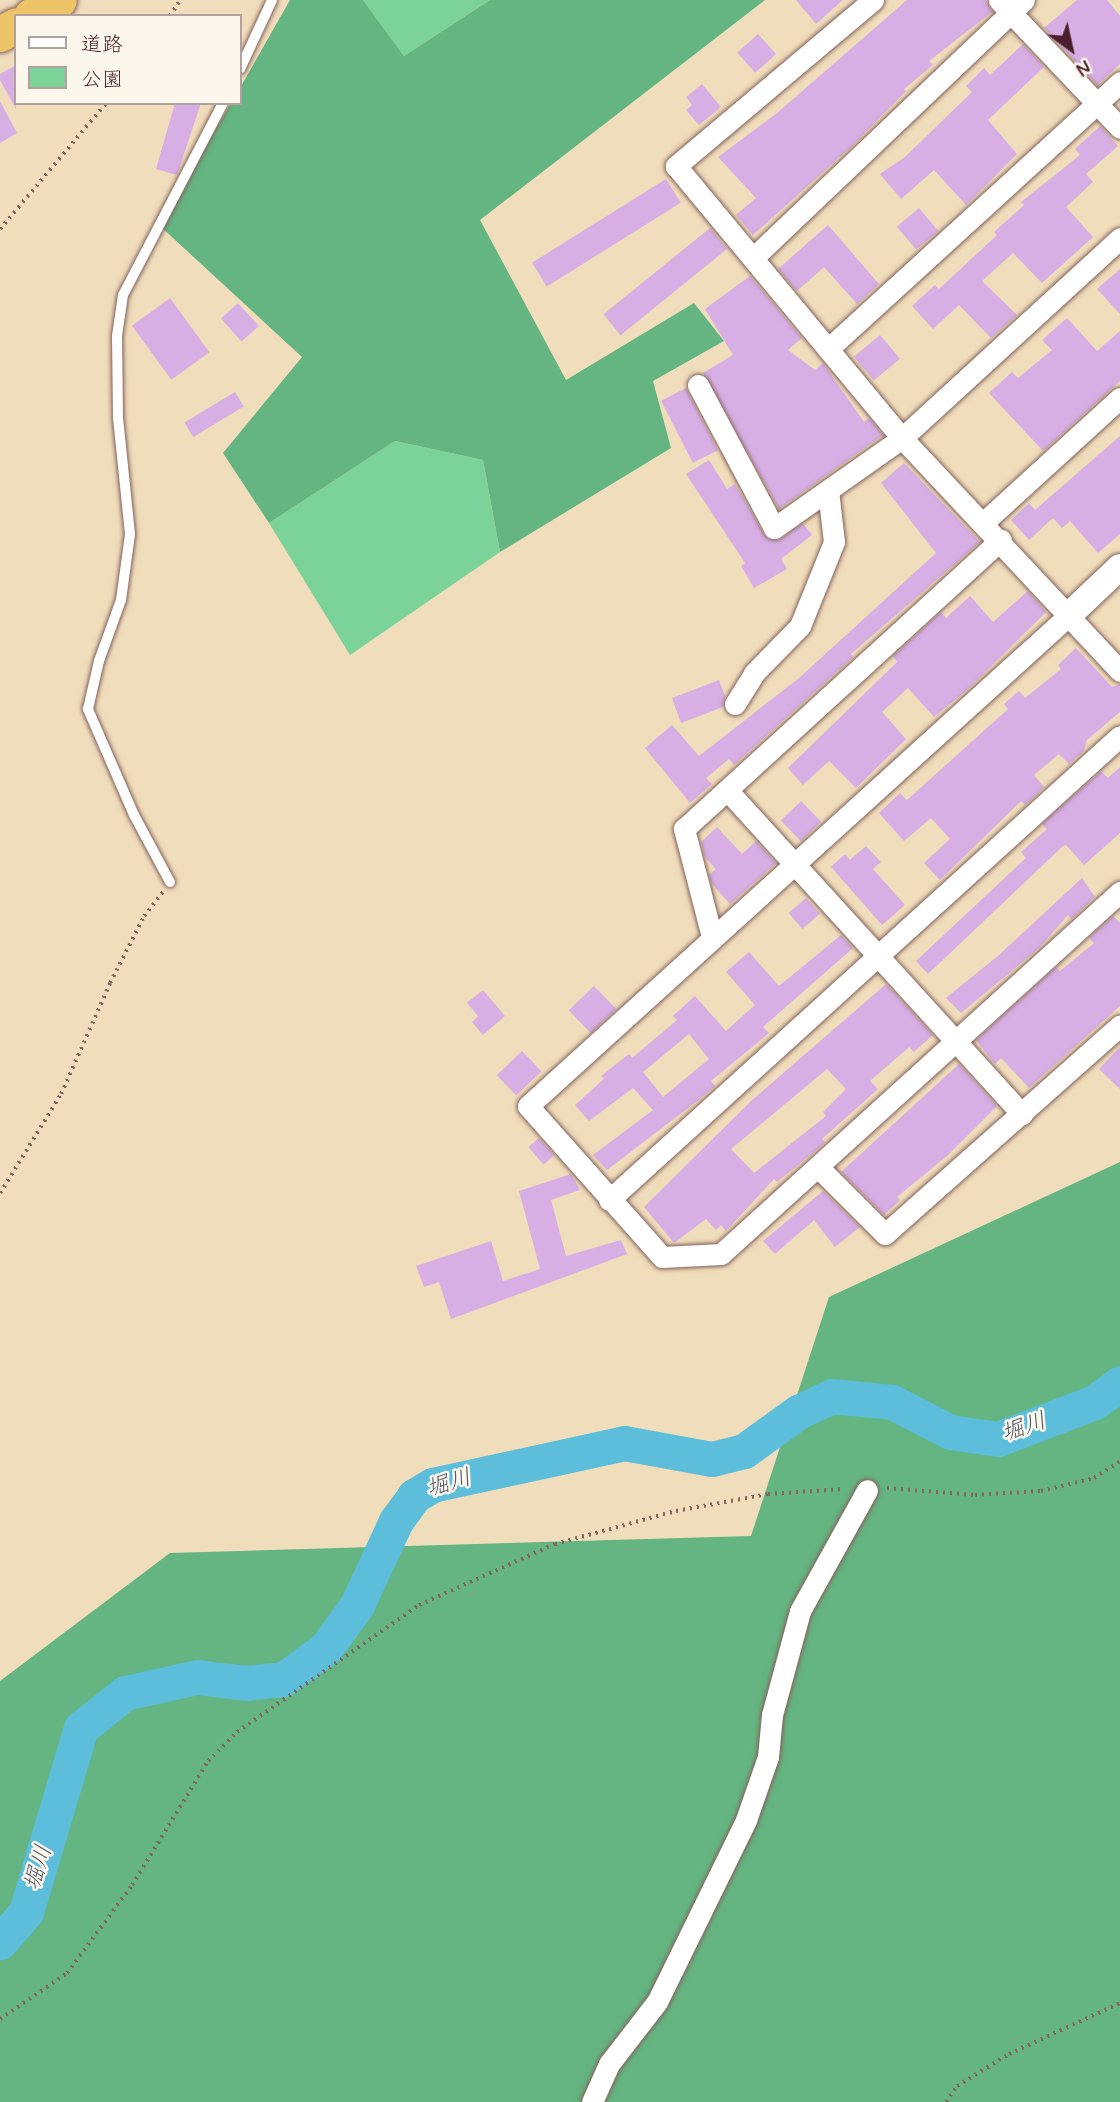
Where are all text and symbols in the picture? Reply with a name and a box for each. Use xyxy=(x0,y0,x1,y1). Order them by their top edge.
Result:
legend xyxy=(14,14,242,105)
north arrow xyxy=(1036,14,1106,84)
text: 道路 xyxy=(81,31,123,59)
text: N xyxy=(1071,53,1095,81)
text: 公園 xyxy=(81,66,123,94)
water label: 堀川 xyxy=(998,1407,1050,1449)
water label: 堀川 xyxy=(423,1464,475,1504)
water label: 堀川 xyxy=(19,1842,59,1894)

